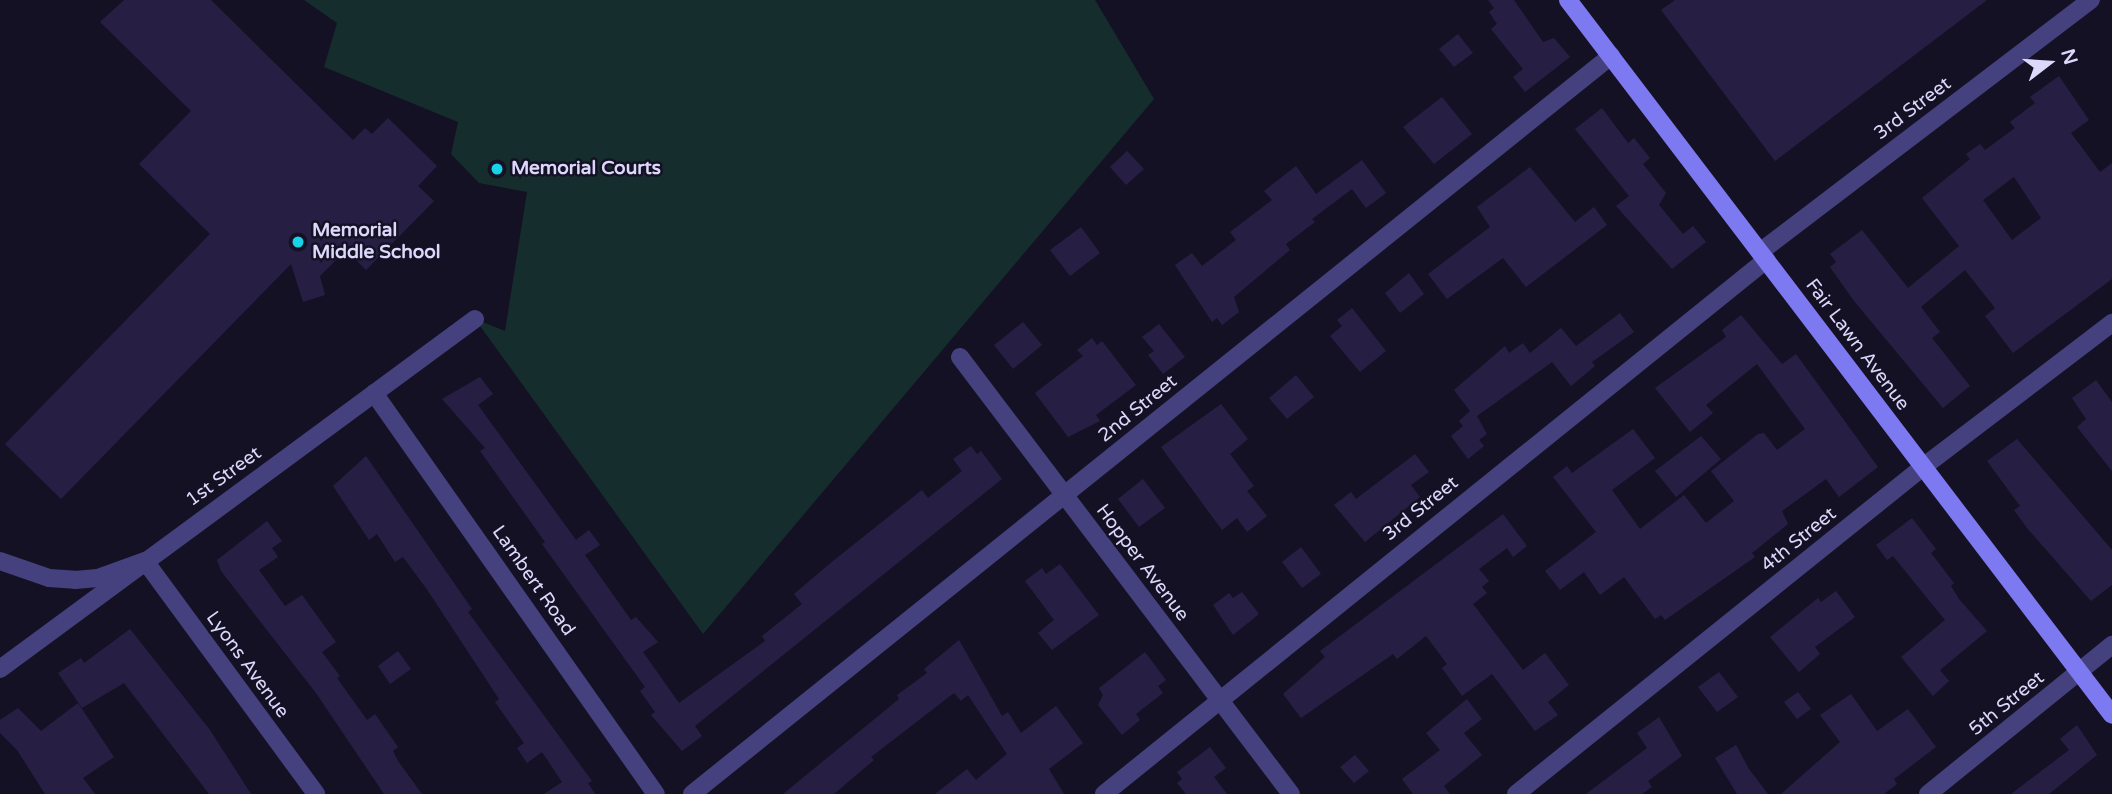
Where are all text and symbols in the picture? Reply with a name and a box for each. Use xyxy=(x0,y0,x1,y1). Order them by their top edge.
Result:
north arrow xyxy=(2014,28,2084,98)
text: N xyxy=(2056,46,2082,67)
street label: 3rd Street xyxy=(1870,73,1956,145)
place label: Memorial Courts xyxy=(511,158,661,180)
marker: Memorial Courts xyxy=(489,161,505,177)
place label: Memorial Middle School xyxy=(312,220,441,264)
marker: Memorial Middle School xyxy=(290,234,306,250)
street label: Fair Lawn Avenue xyxy=(1800,275,1914,415)
street label: 2nd Street xyxy=(1094,370,1182,448)
street label: 1st Street xyxy=(182,442,266,512)
street label: 3rd Street xyxy=(1379,472,1463,546)
street label: Hopper Avenue xyxy=(1091,500,1193,626)
street label: 4th Street xyxy=(1757,503,1841,577)
street label: Lambert Road xyxy=(487,522,579,640)
street label: Lyons Avenue xyxy=(201,607,293,723)
street label: 5th Street xyxy=(1965,667,2049,741)

